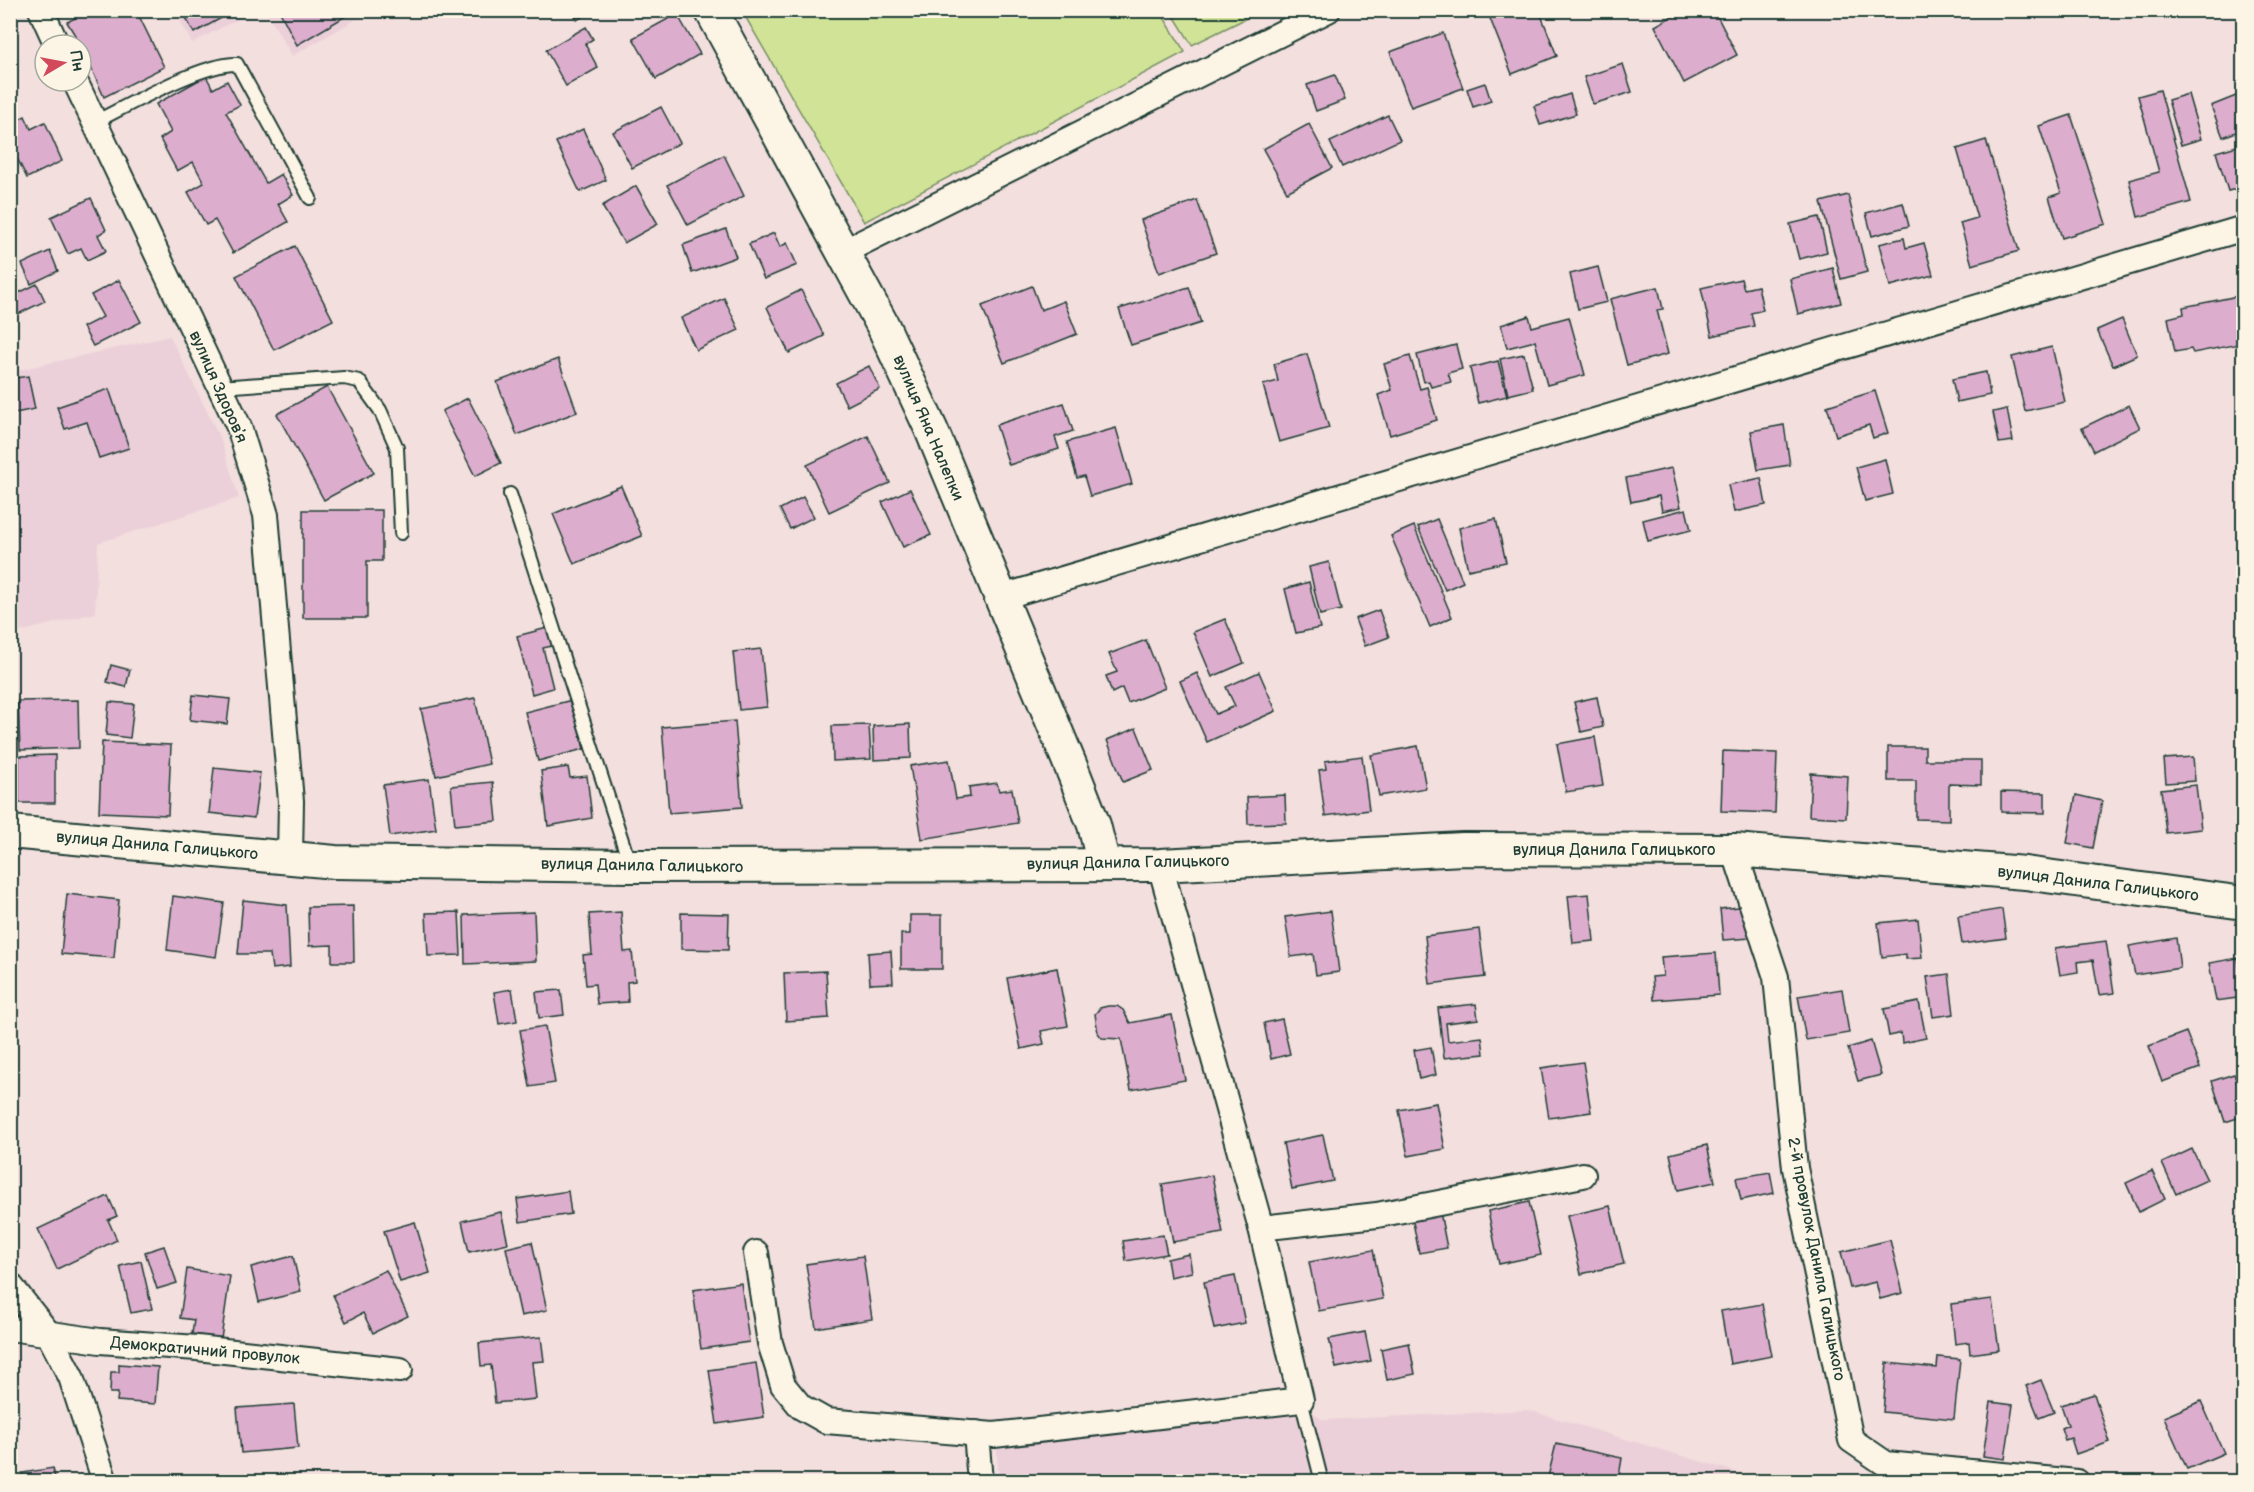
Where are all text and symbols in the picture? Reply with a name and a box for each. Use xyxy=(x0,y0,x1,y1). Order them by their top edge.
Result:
north arrow xyxy=(33,33,93,93)
text: Пн xyxy=(65,49,88,73)
street label: вулиця Здоровʼя xyxy=(185,328,251,446)
street label: вулиця Яна Налепки xyxy=(889,352,967,504)
street label: вулиця Данила Галицького xyxy=(55,828,259,864)
street label: вулиця Данила Галицького xyxy=(1513,841,1715,860)
street label: вулиця Данила Галицького xyxy=(1027,852,1229,874)
street label: вулиця Данила Галицького xyxy=(541,855,743,877)
street label: вулиця Данила Галицького xyxy=(1996,862,2200,906)
street label: 2-й провулок Данила Галицького xyxy=(1783,1136,1849,1382)
street label: Демократичний провулок xyxy=(109,1333,301,1369)

